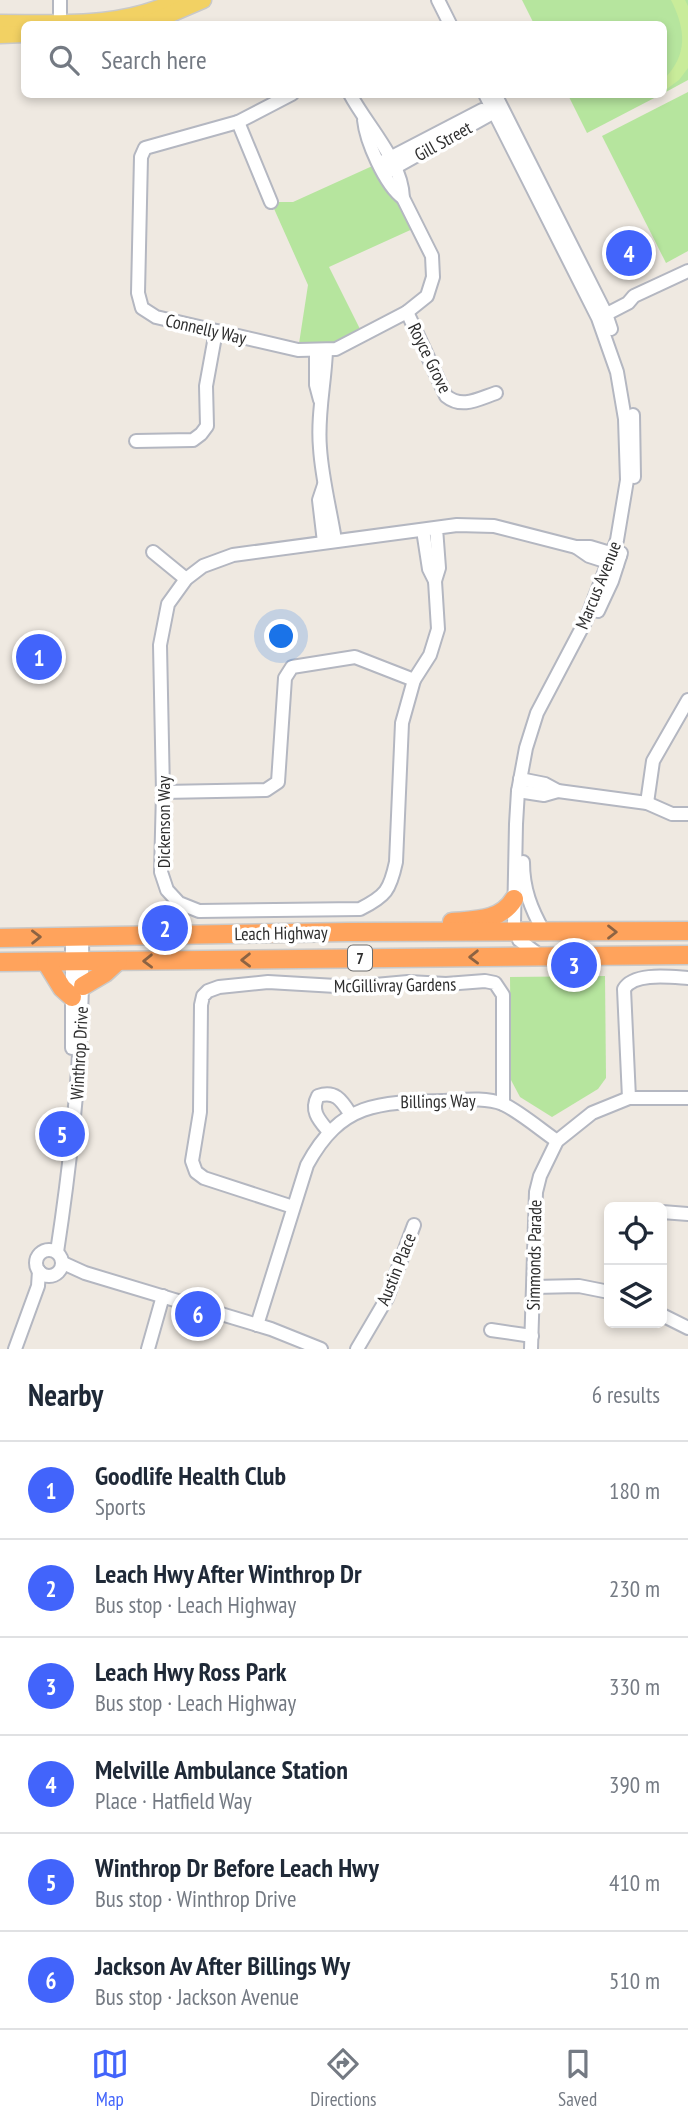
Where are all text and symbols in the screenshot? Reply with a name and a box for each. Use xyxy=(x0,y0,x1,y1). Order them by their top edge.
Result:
search box xyxy=(21,21,667,98)
icon: search xyxy=(45,41,83,79)
text: Search here xyxy=(101,43,207,76)
street label: Gill Street xyxy=(410,116,476,166)
pin: 4 xyxy=(606,227,652,279)
street label: Connelly Way xyxy=(163,309,249,350)
street label: Royce Grove xyxy=(403,319,457,397)
street label: Marcus Avenue xyxy=(570,538,626,632)
your location xyxy=(264,619,298,653)
pin: 1 xyxy=(16,631,62,683)
street label: Dickenson Way xyxy=(152,775,175,868)
pin: 2 xyxy=(142,902,188,954)
street label: Leach Highway xyxy=(234,921,328,945)
one-way arrow xyxy=(607,924,618,940)
one-way arrow xyxy=(31,930,42,945)
pin: 3 xyxy=(551,939,597,991)
road number: 7 xyxy=(348,946,372,970)
one-way arrow xyxy=(468,949,479,965)
one-way arrow xyxy=(241,952,252,967)
one-way arrow xyxy=(142,953,153,968)
street label: McGillivray Gardens xyxy=(334,972,456,998)
street label: Winthrop Drive xyxy=(65,1006,93,1100)
street label: Billings Way xyxy=(400,1089,476,1113)
pin: 5 xyxy=(39,1108,85,1160)
street label: Simmonds Parade xyxy=(522,1200,546,1310)
map controls xyxy=(604,1202,667,1328)
button: locate xyxy=(604,1202,667,1265)
street label: Austin Place xyxy=(371,1229,421,1309)
button: layers xyxy=(604,1265,667,1328)
pin: 6 xyxy=(175,1288,221,1340)
text: Nearby xyxy=(28,1375,103,1414)
text: 6 results xyxy=(592,1380,660,1409)
text: Goodlife Health Club xyxy=(95,1459,286,1492)
text: 1 xyxy=(46,1476,57,1505)
text: 180 m xyxy=(609,1476,660,1505)
text: Sports xyxy=(95,1492,146,1521)
text: Leach Hwy After Winthrop Dr xyxy=(95,1557,362,1590)
text: 2 xyxy=(46,1574,57,1603)
text: 230 m xyxy=(609,1574,660,1603)
text: Bus stop · Leach Highway xyxy=(95,1590,296,1619)
text: Leach Hwy Ross Park xyxy=(95,1655,287,1688)
text: 3 xyxy=(46,1672,57,1701)
text: 330 m xyxy=(609,1672,660,1701)
text: Bus stop · Leach Highway xyxy=(95,1688,296,1717)
text: Melville Ambulance Station xyxy=(95,1753,348,1786)
text: 4 xyxy=(46,1770,57,1799)
text: 390 m xyxy=(609,1770,660,1799)
text: Place · Hatfield Way xyxy=(95,1786,252,1815)
text: Winthrop Dr Before Leach Hwy xyxy=(95,1851,379,1884)
text: 5 xyxy=(46,1868,57,1897)
text: 410 m xyxy=(609,1868,660,1897)
text: Bus stop · Winthrop Drive xyxy=(95,1884,297,1913)
text: Jackson Av After Billings Wy xyxy=(95,1949,350,1982)
text: 6 xyxy=(46,1966,57,1995)
text: 510 m xyxy=(609,1966,660,1995)
text: Bus stop · Jackson Avenue xyxy=(95,1982,299,2011)
tab: Map xyxy=(91,2045,129,2111)
tab: Directions xyxy=(310,2045,376,2111)
tab: Saved xyxy=(558,2045,597,2111)

